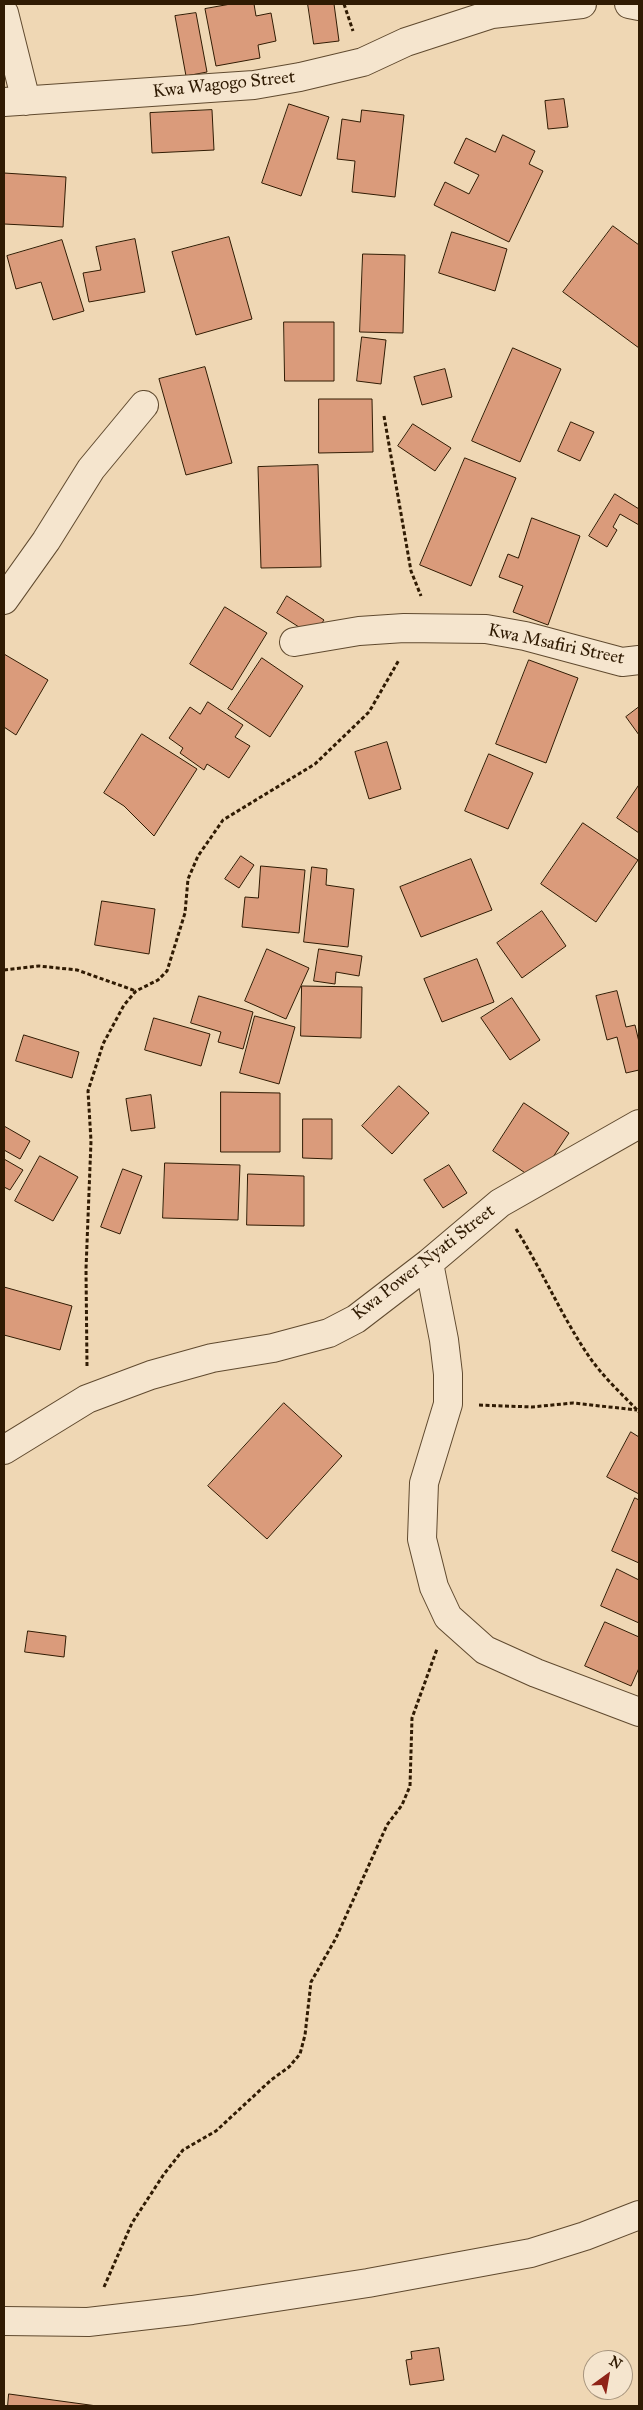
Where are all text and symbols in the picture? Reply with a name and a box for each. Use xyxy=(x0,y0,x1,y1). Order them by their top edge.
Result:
street label: Kwa Wagogo Street xyxy=(152,67,296,103)
street label: Kwa Msafiri Street xyxy=(486,620,626,670)
street label: Kwa Power Nyati Street xyxy=(348,1201,500,1325)
north arrow xyxy=(583,2350,633,2400)
text: N xyxy=(606,2352,625,2373)

